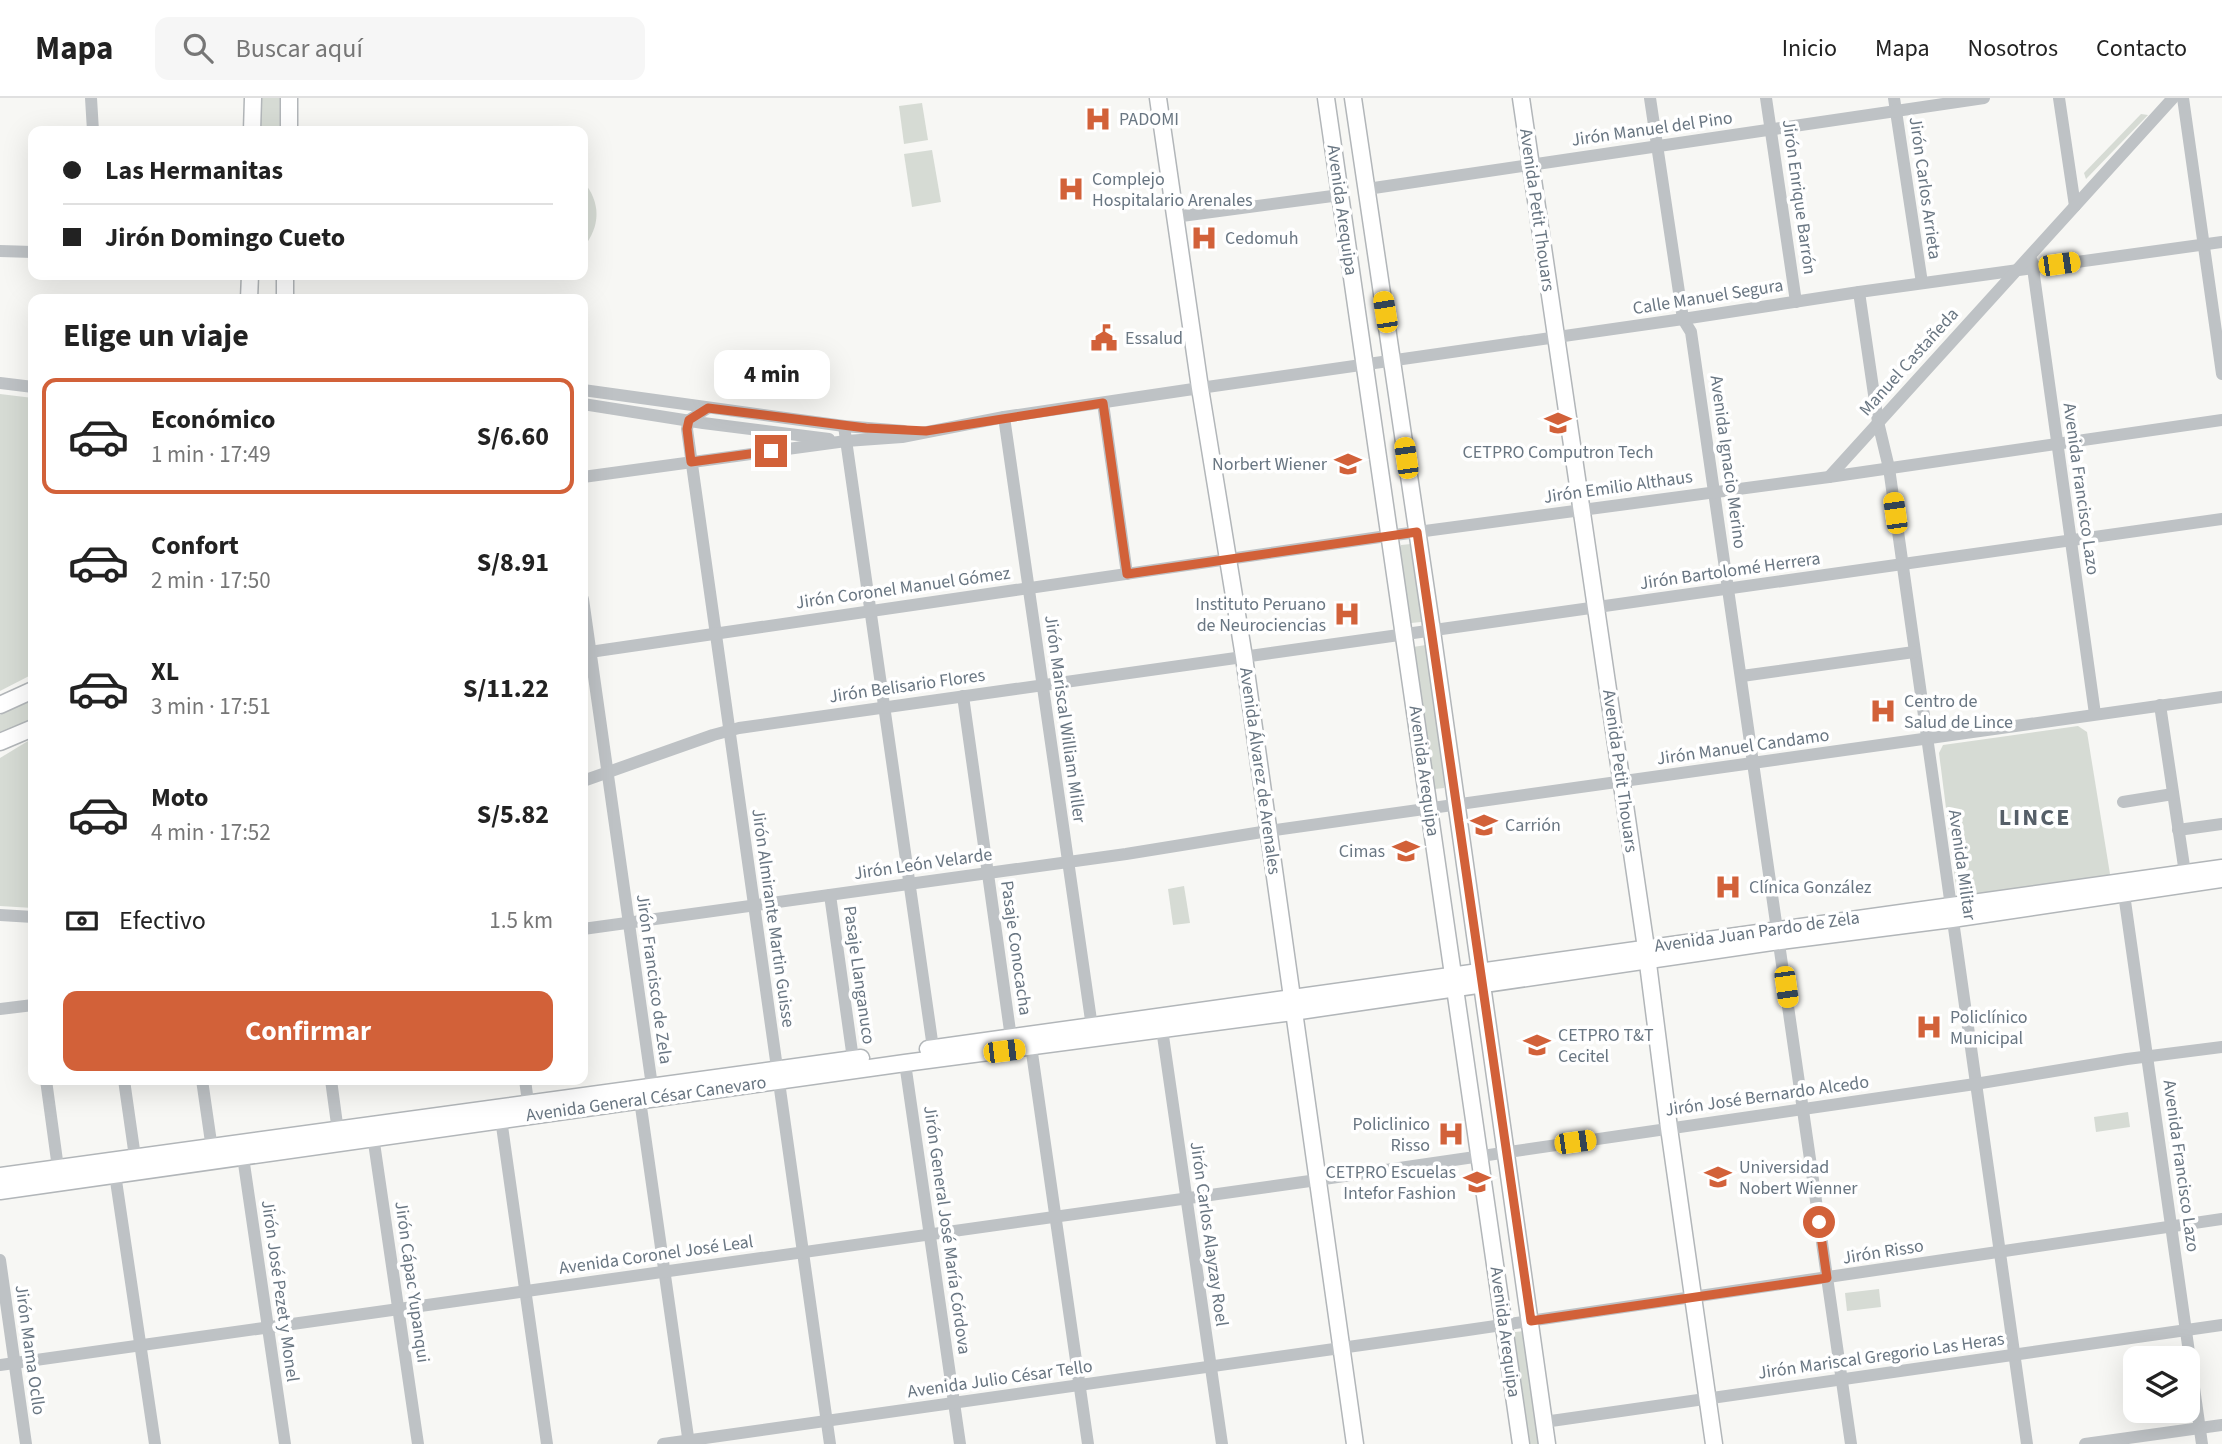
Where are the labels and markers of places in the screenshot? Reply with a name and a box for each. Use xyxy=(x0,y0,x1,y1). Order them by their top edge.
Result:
hospital icon: PADOMI xyxy=(1083,104,1113,134)
place label: PADOMI xyxy=(1119,107,1179,132)
place label: Complejo Hospitalario Arenales xyxy=(1092,167,1253,213)
hospital icon: Complejo Hospitalario Arenales xyxy=(1056,174,1086,204)
hospital icon: Cedomuh xyxy=(1189,223,1219,253)
place label: Cedomuh xyxy=(1225,226,1298,251)
public building icon: Essalud xyxy=(1089,323,1119,353)
place label: Essalud xyxy=(1125,326,1183,351)
school or university icon: CETPRO Computron Tech xyxy=(1543,408,1573,438)
place label: CETPRO Computron Tech xyxy=(1463,440,1653,465)
school or university icon: Norbert Wiener xyxy=(1333,449,1363,479)
place label: Norbert Wiener xyxy=(1212,452,1328,477)
place label: Instituto Peruano de Neurociencias xyxy=(1195,592,1326,638)
hospital icon: Instituto Peruano de Neurociencias xyxy=(1332,599,1362,629)
place label: Centro de Salud de Lince xyxy=(1904,689,2013,735)
hospital icon: Centro de Salud de Lince xyxy=(1868,696,1898,726)
school or university icon: Carrión xyxy=(1469,810,1499,840)
place label: Carrión xyxy=(1505,813,1561,838)
school or university icon: Cimas xyxy=(1391,836,1421,866)
place label: Cimas xyxy=(1339,839,1385,864)
hospital icon: Clínica González xyxy=(1713,872,1743,902)
place label: Clínica González xyxy=(1749,875,1872,900)
place label: Policlínico Municipal xyxy=(1950,1005,2028,1051)
hospital icon: Policlínico Municipal xyxy=(1914,1012,1944,1042)
place label: CETPRO T&T Cecitel xyxy=(1558,1023,1654,1069)
school or university icon: CETPRO T&T Cecitel xyxy=(1522,1030,1552,1060)
place label: Policlinico Risso xyxy=(1352,1112,1430,1158)
hospital icon: Policlinico Risso xyxy=(1436,1119,1466,1149)
place label: Universidad Nobert Wienner xyxy=(1739,1155,1858,1201)
place label: CETPRO Escuelas Intefor Fashion xyxy=(1325,1160,1456,1206)
school or university icon: Universidad Nobert Wienner xyxy=(1703,1162,1733,1192)
school or university icon: CETPRO Escuelas Intefor Fashion xyxy=(1462,1167,1492,1197)

